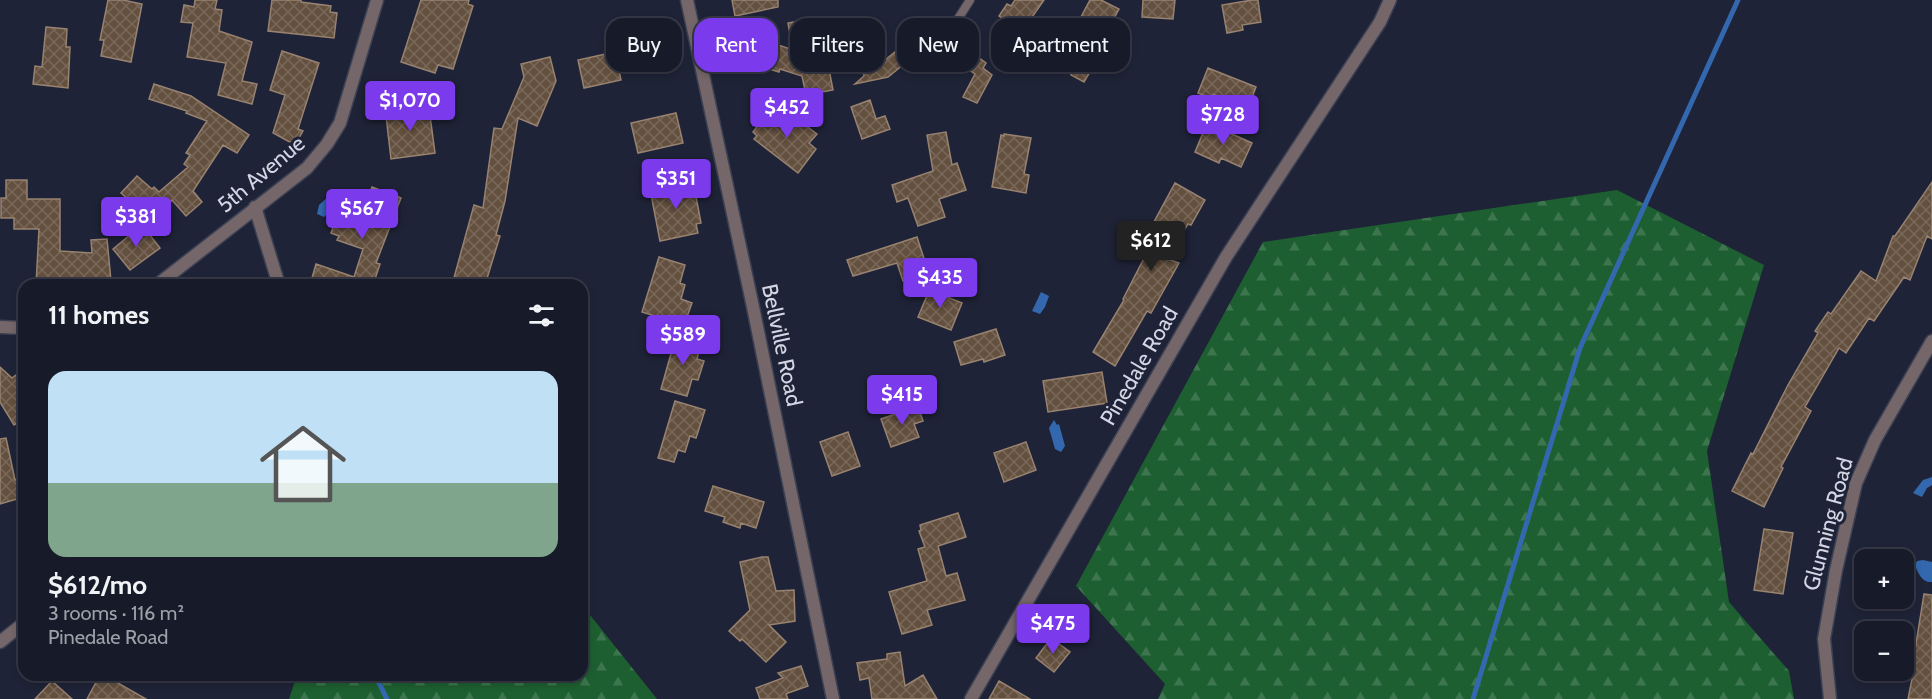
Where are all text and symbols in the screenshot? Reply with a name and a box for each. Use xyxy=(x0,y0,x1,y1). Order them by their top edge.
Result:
chip: Buy xyxy=(606,18,682,72)
chip: Rent xyxy=(694,18,778,72)
chip: Filters xyxy=(790,18,885,72)
chip: New xyxy=(897,18,979,72)
chip: Apartment xyxy=(991,18,1130,72)
pin: $1,070 xyxy=(361,81,459,132)
text: $1,070 xyxy=(379,88,441,112)
pin: $452 xyxy=(751,88,823,139)
text: $452 xyxy=(764,95,810,119)
pin: $728 xyxy=(1187,95,1259,146)
text: $728 xyxy=(1201,102,1245,126)
street label: 5th Avenue xyxy=(212,130,310,218)
pin: $351 xyxy=(640,159,712,210)
text: $351 xyxy=(656,166,696,190)
pin: $567 xyxy=(326,189,398,240)
text: $567 xyxy=(340,196,384,220)
pin: $381 xyxy=(100,197,172,248)
text: $381 xyxy=(115,204,157,228)
pin: $612 xyxy=(1115,221,1187,272)
text: $612 xyxy=(1131,228,1171,252)
pin: $435 xyxy=(904,258,976,309)
text: $435 xyxy=(917,265,963,289)
street label: Bellville Road xyxy=(756,281,808,409)
text: 11 homes xyxy=(48,299,149,331)
icon: filters xyxy=(525,299,558,332)
street label: Pinedale Road xyxy=(1094,302,1184,430)
pin: $589 xyxy=(647,315,719,366)
text: $589 xyxy=(660,322,706,346)
pin: $415 xyxy=(866,375,938,426)
text: $415 xyxy=(881,382,923,406)
icon: home xyxy=(249,410,357,518)
street label: Glunning Road xyxy=(1797,455,1859,593)
map controls xyxy=(1854,549,1914,681)
button: + xyxy=(1854,549,1914,609)
text: $612/mo xyxy=(48,569,147,601)
text: 3 rooms · 116 m² xyxy=(48,601,184,625)
pin: $475 xyxy=(1017,604,1089,655)
text: $475 xyxy=(1031,611,1075,635)
button: − xyxy=(1854,621,1914,681)
text: Pinedale Road xyxy=(48,625,168,649)

